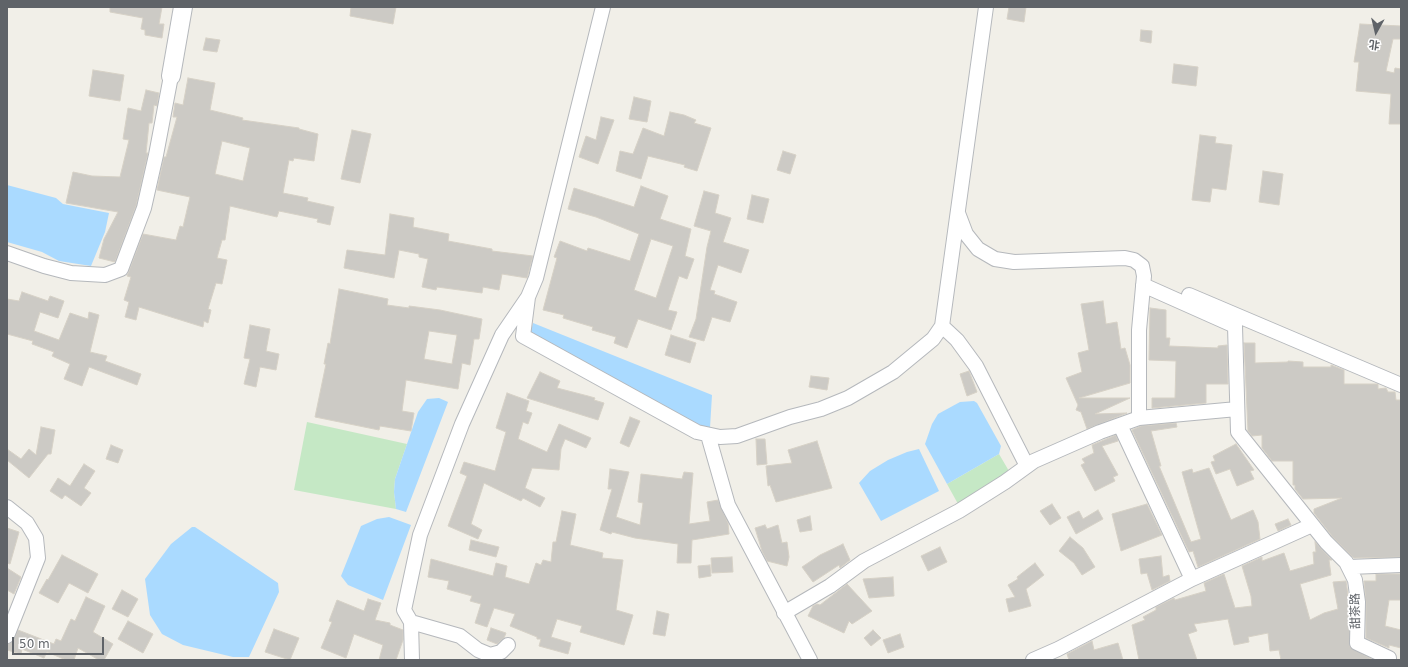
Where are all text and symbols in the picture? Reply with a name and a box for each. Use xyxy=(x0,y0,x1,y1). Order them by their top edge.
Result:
north arrow xyxy=(1356,12,1396,52)
text: 北 xyxy=(1368,37,1381,52)
street label: 甜茶路 xyxy=(1348,593,1364,629)
scale bar xyxy=(14,629,106,655)
text: 50 m xyxy=(19,637,50,651)

